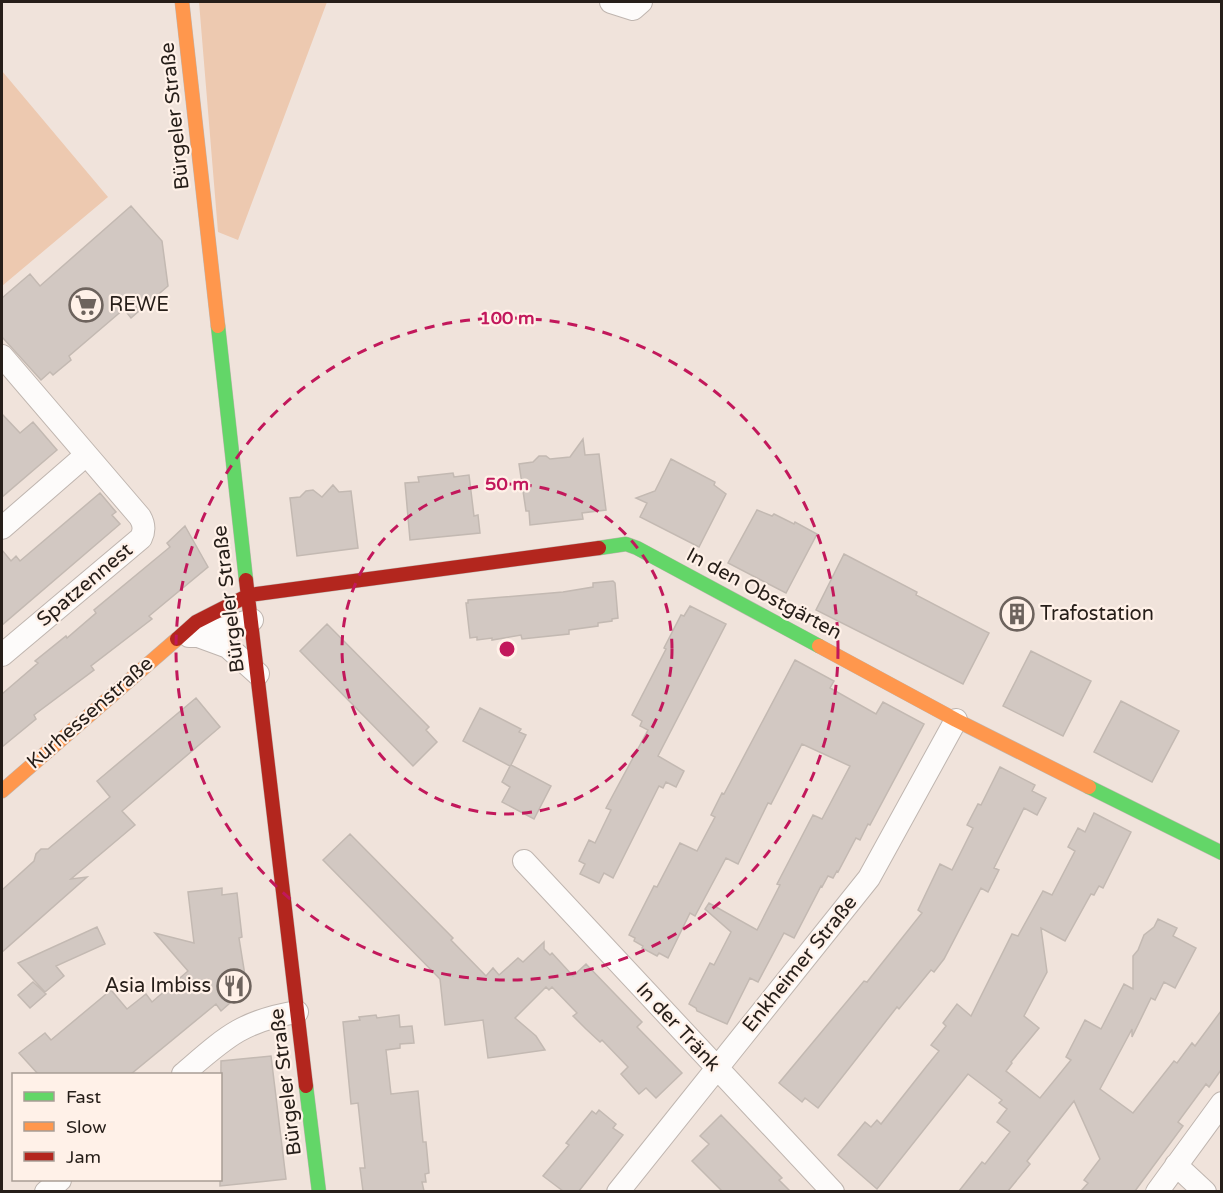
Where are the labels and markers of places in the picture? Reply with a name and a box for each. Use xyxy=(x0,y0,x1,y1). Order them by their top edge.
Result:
supermarket icon: REWE xyxy=(68,287,104,323)
place label: REWE xyxy=(109,293,169,317)
building icon: Trafostation xyxy=(999,596,1035,632)
place label: Trafostation xyxy=(1040,602,1154,626)
centre of rings xyxy=(497,639,517,659)
restaurant icon: Asia Imbiss xyxy=(216,968,252,1004)
place label: Asia Imbiss xyxy=(104,974,211,998)

